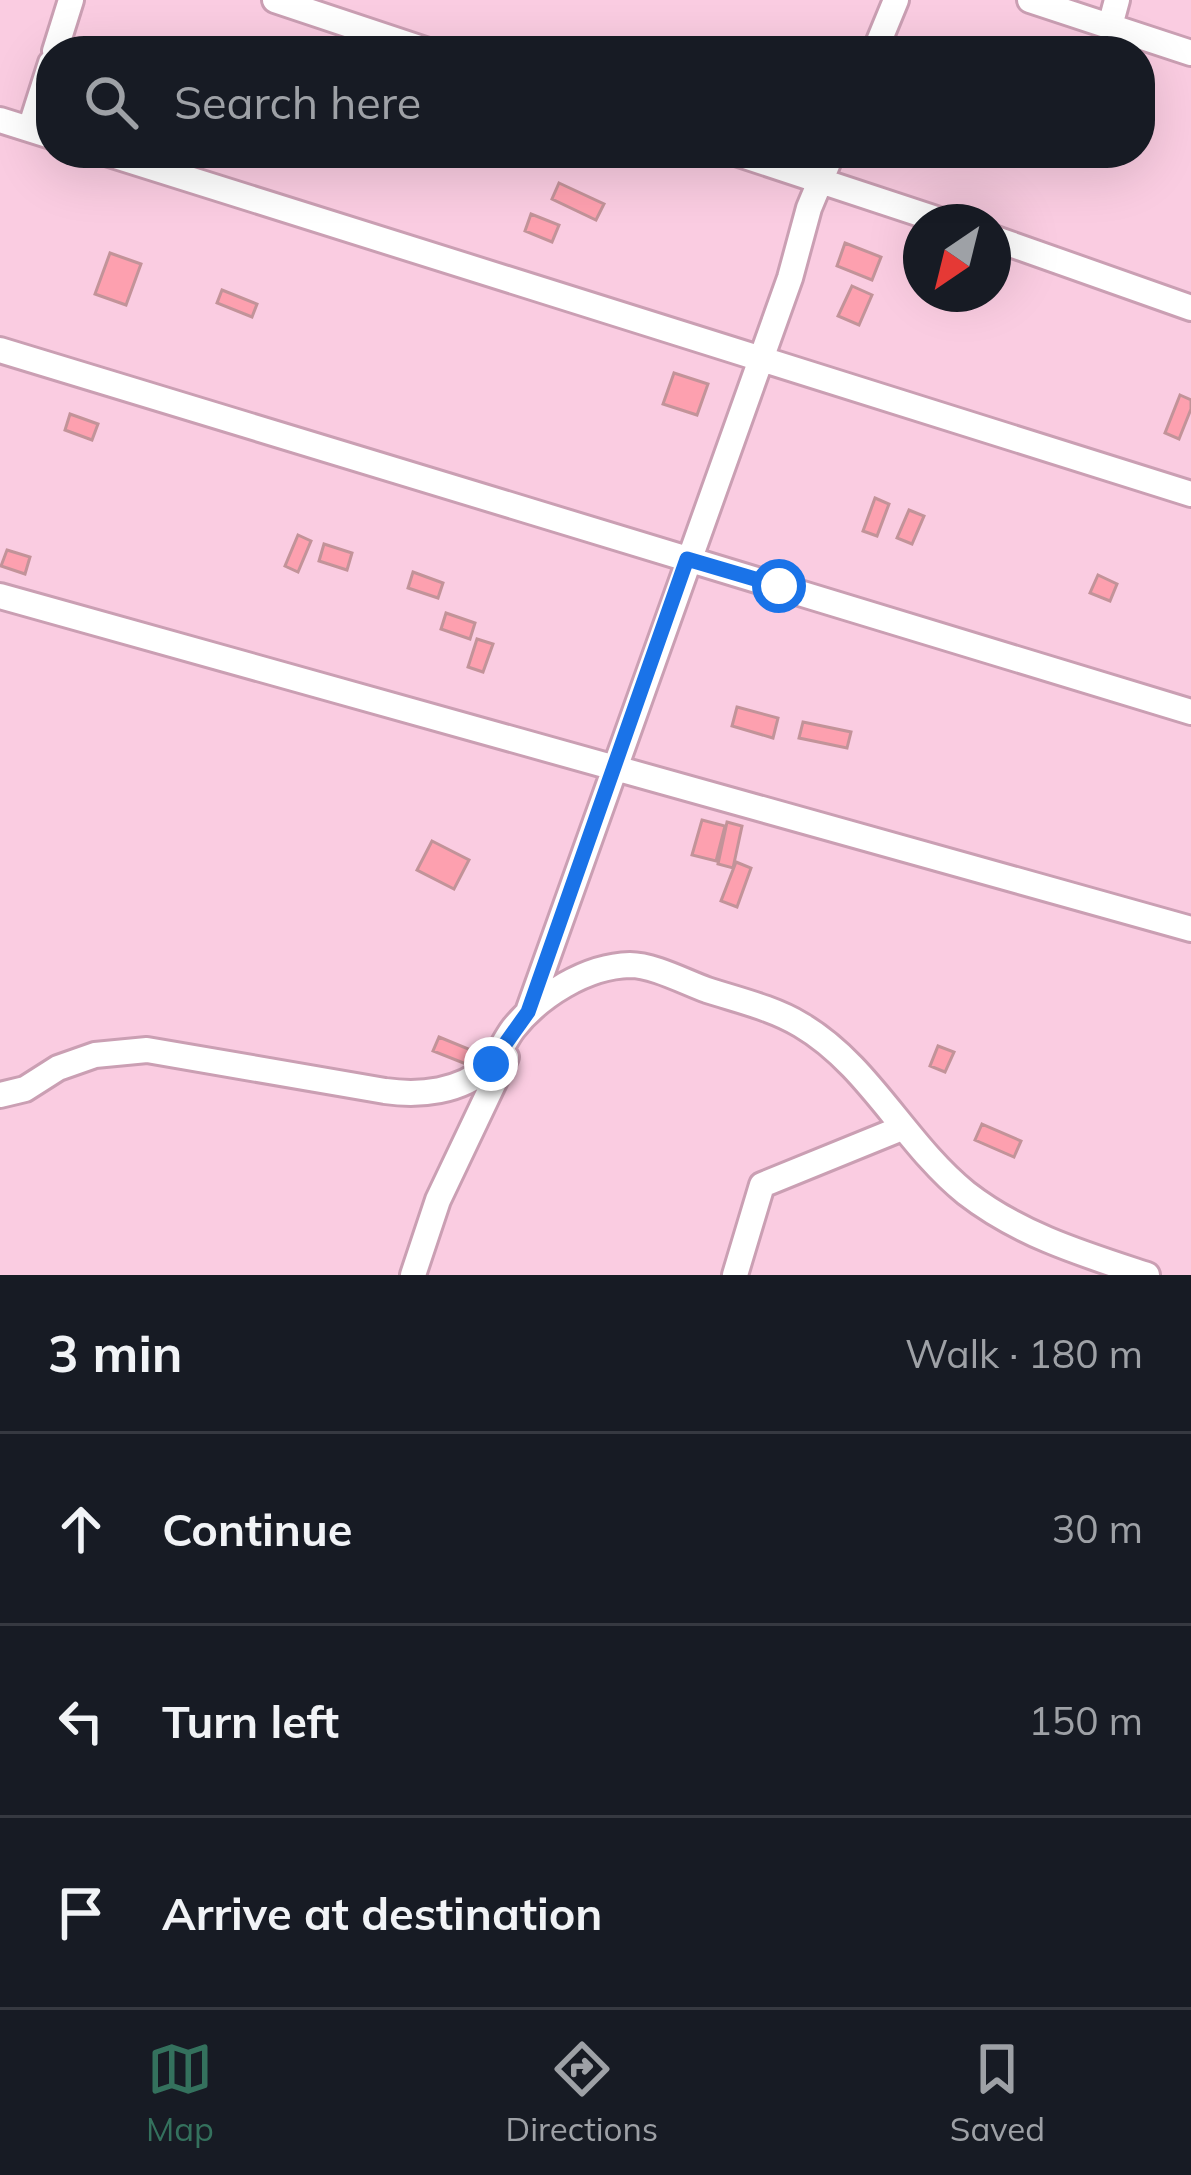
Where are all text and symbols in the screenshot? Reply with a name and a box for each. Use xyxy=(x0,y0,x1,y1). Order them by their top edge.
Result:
search box xyxy=(36,36,1155,168)
icon: search xyxy=(78,69,144,135)
text: Search here xyxy=(174,74,421,130)
north arrow xyxy=(903,204,1011,312)
route start xyxy=(752,559,806,613)
route end xyxy=(464,1037,518,1091)
text: 3 min xyxy=(48,1321,183,1385)
text: Walk · 180 m xyxy=(905,1329,1143,1378)
icon: ahead xyxy=(48,1496,114,1562)
text: Continue xyxy=(162,1501,352,1557)
text: 30 m xyxy=(1052,1504,1143,1553)
icon: left xyxy=(48,1688,114,1754)
text: Turn left xyxy=(162,1693,339,1749)
text: 150 m xyxy=(1028,1696,1143,1745)
icon: arrive xyxy=(48,1880,114,1946)
text: Arrive at destination xyxy=(162,1885,602,1941)
tab: Map xyxy=(146,2036,214,2149)
tab: Directions xyxy=(506,2036,658,2149)
tab: Saved xyxy=(950,2036,1045,2149)

